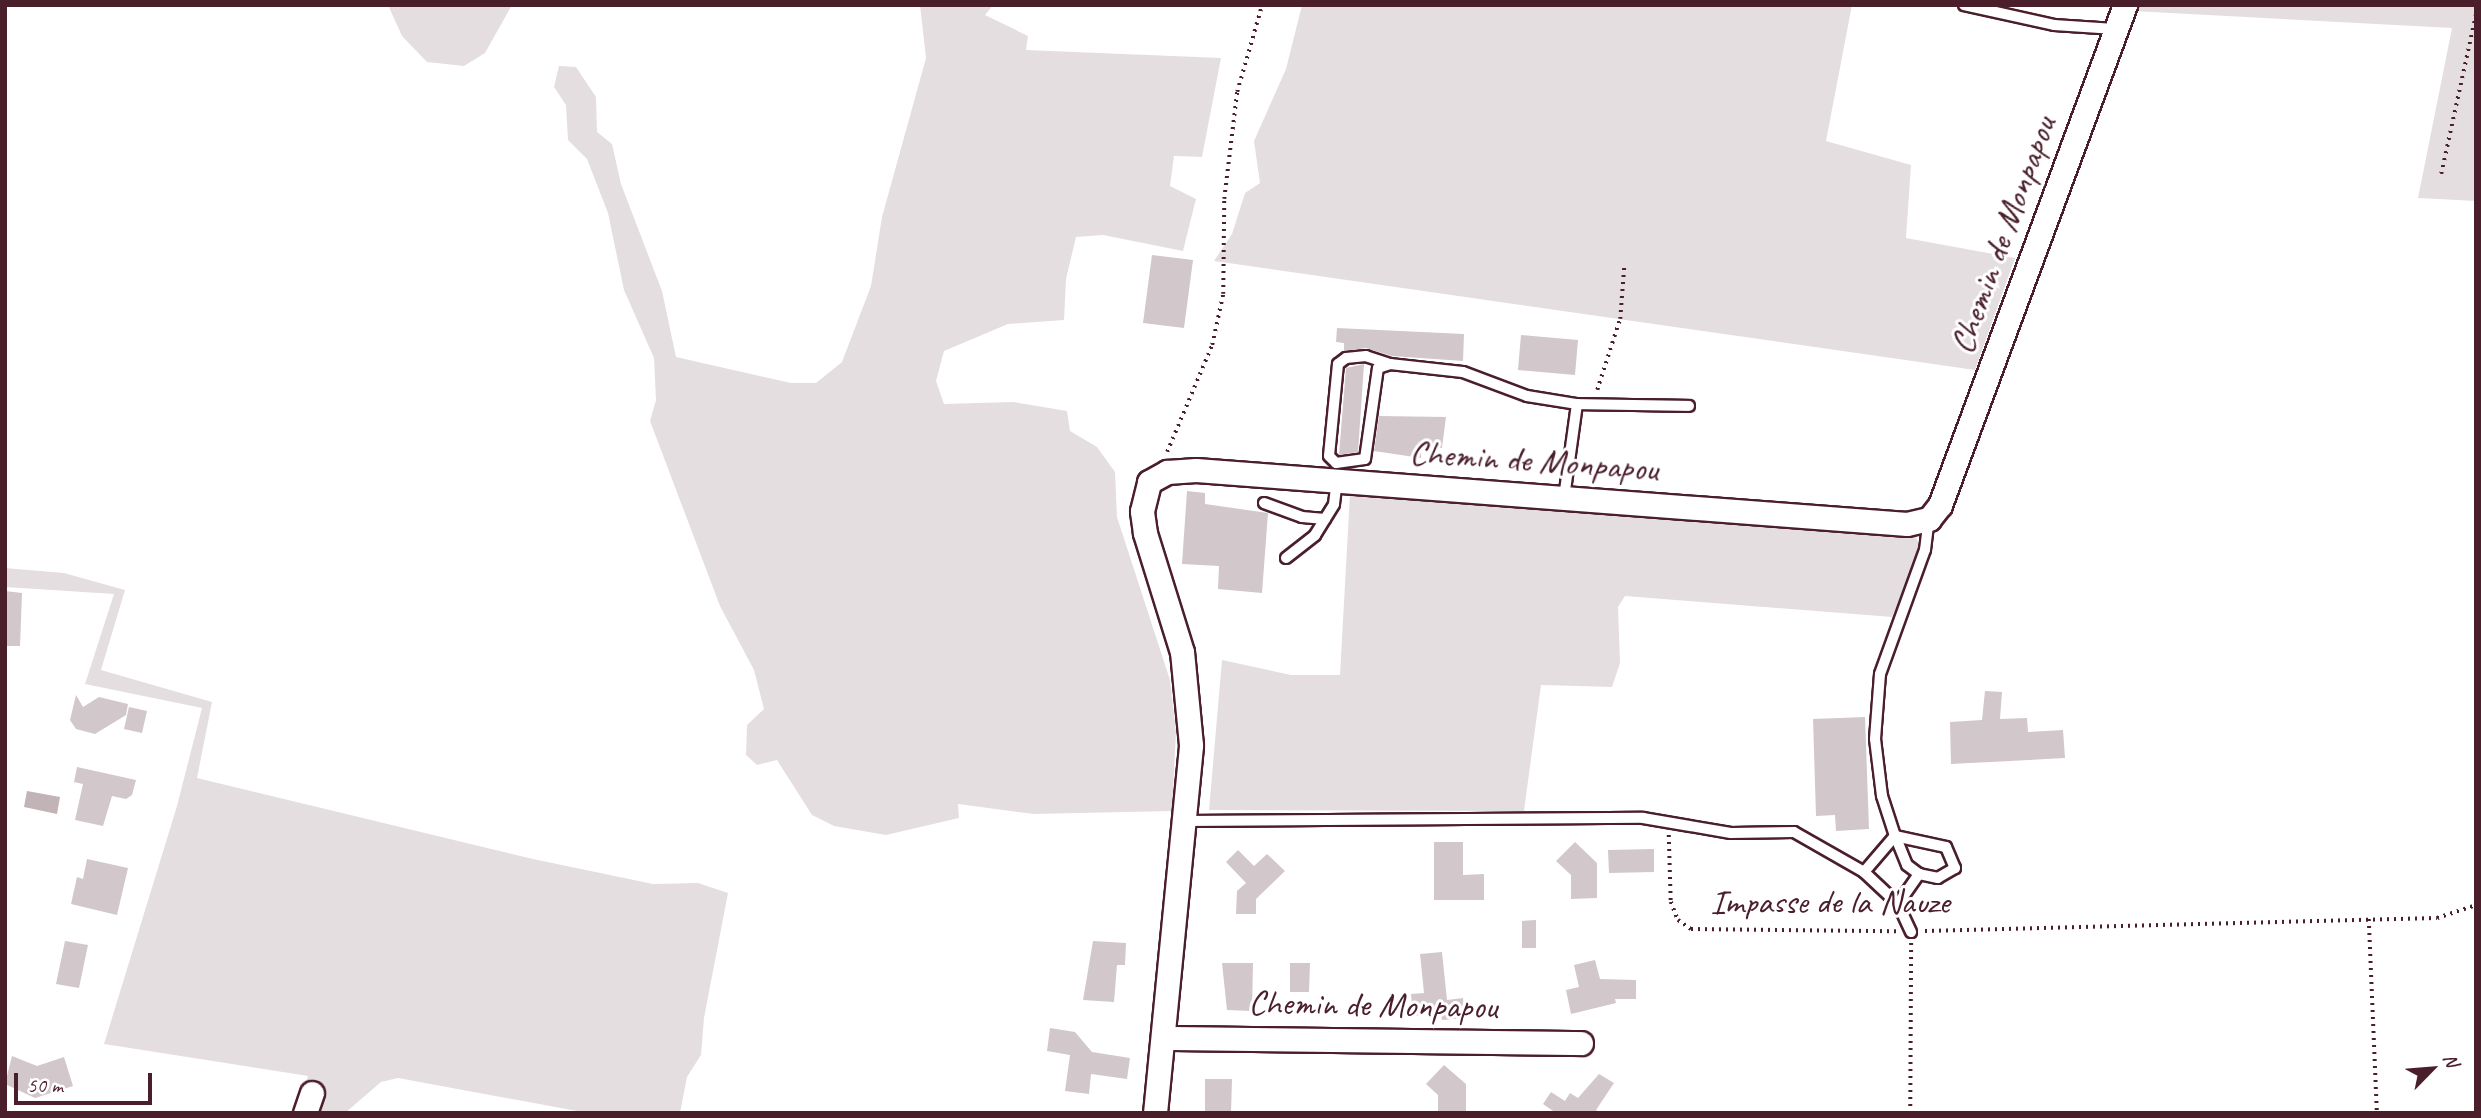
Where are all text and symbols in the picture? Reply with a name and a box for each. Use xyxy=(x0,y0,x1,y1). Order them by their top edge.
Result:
street label: Chemin de Monpapou xyxy=(1941,111,2065,359)
street label: Chemin de Monpapou xyxy=(1408,431,1660,491)
street label: Impasse de la Nauze xyxy=(1710,881,1950,923)
street label: Chemin de Monpapou xyxy=(1248,982,1498,1028)
north arrow xyxy=(2397,1034,2467,1104)
text: N xyxy=(2438,1050,2464,1071)
scale bar xyxy=(18,1058,156,1102)
text: 50 m xyxy=(27,1072,63,1098)

